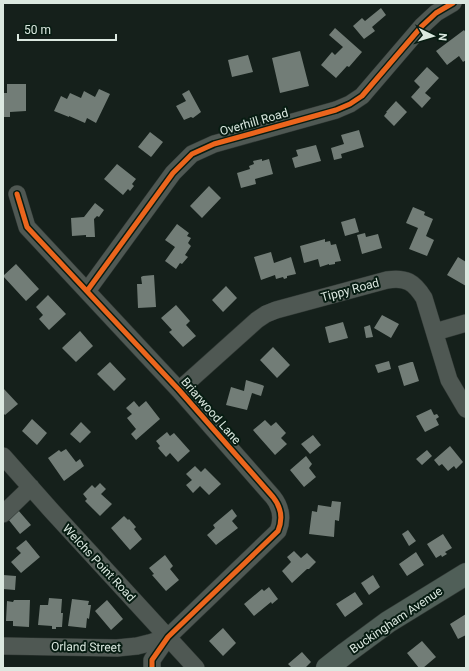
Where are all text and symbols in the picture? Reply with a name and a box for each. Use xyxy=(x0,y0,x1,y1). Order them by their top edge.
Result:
scale bar xyxy=(18,16,116,42)
north arrow xyxy=(413,16,453,56)
text: 50 m xyxy=(24,23,51,37)
text: N xyxy=(436,32,449,41)
street label: Overhill Road xyxy=(218,106,290,138)
street label: Tippy Road xyxy=(319,276,381,304)
street label: Briarwood Lane xyxy=(178,375,244,447)
street label: Welchs Point Road xyxy=(60,522,138,604)
street label: Buckingham Avenue xyxy=(347,584,445,656)
street label: Orland Street xyxy=(51,639,121,655)

